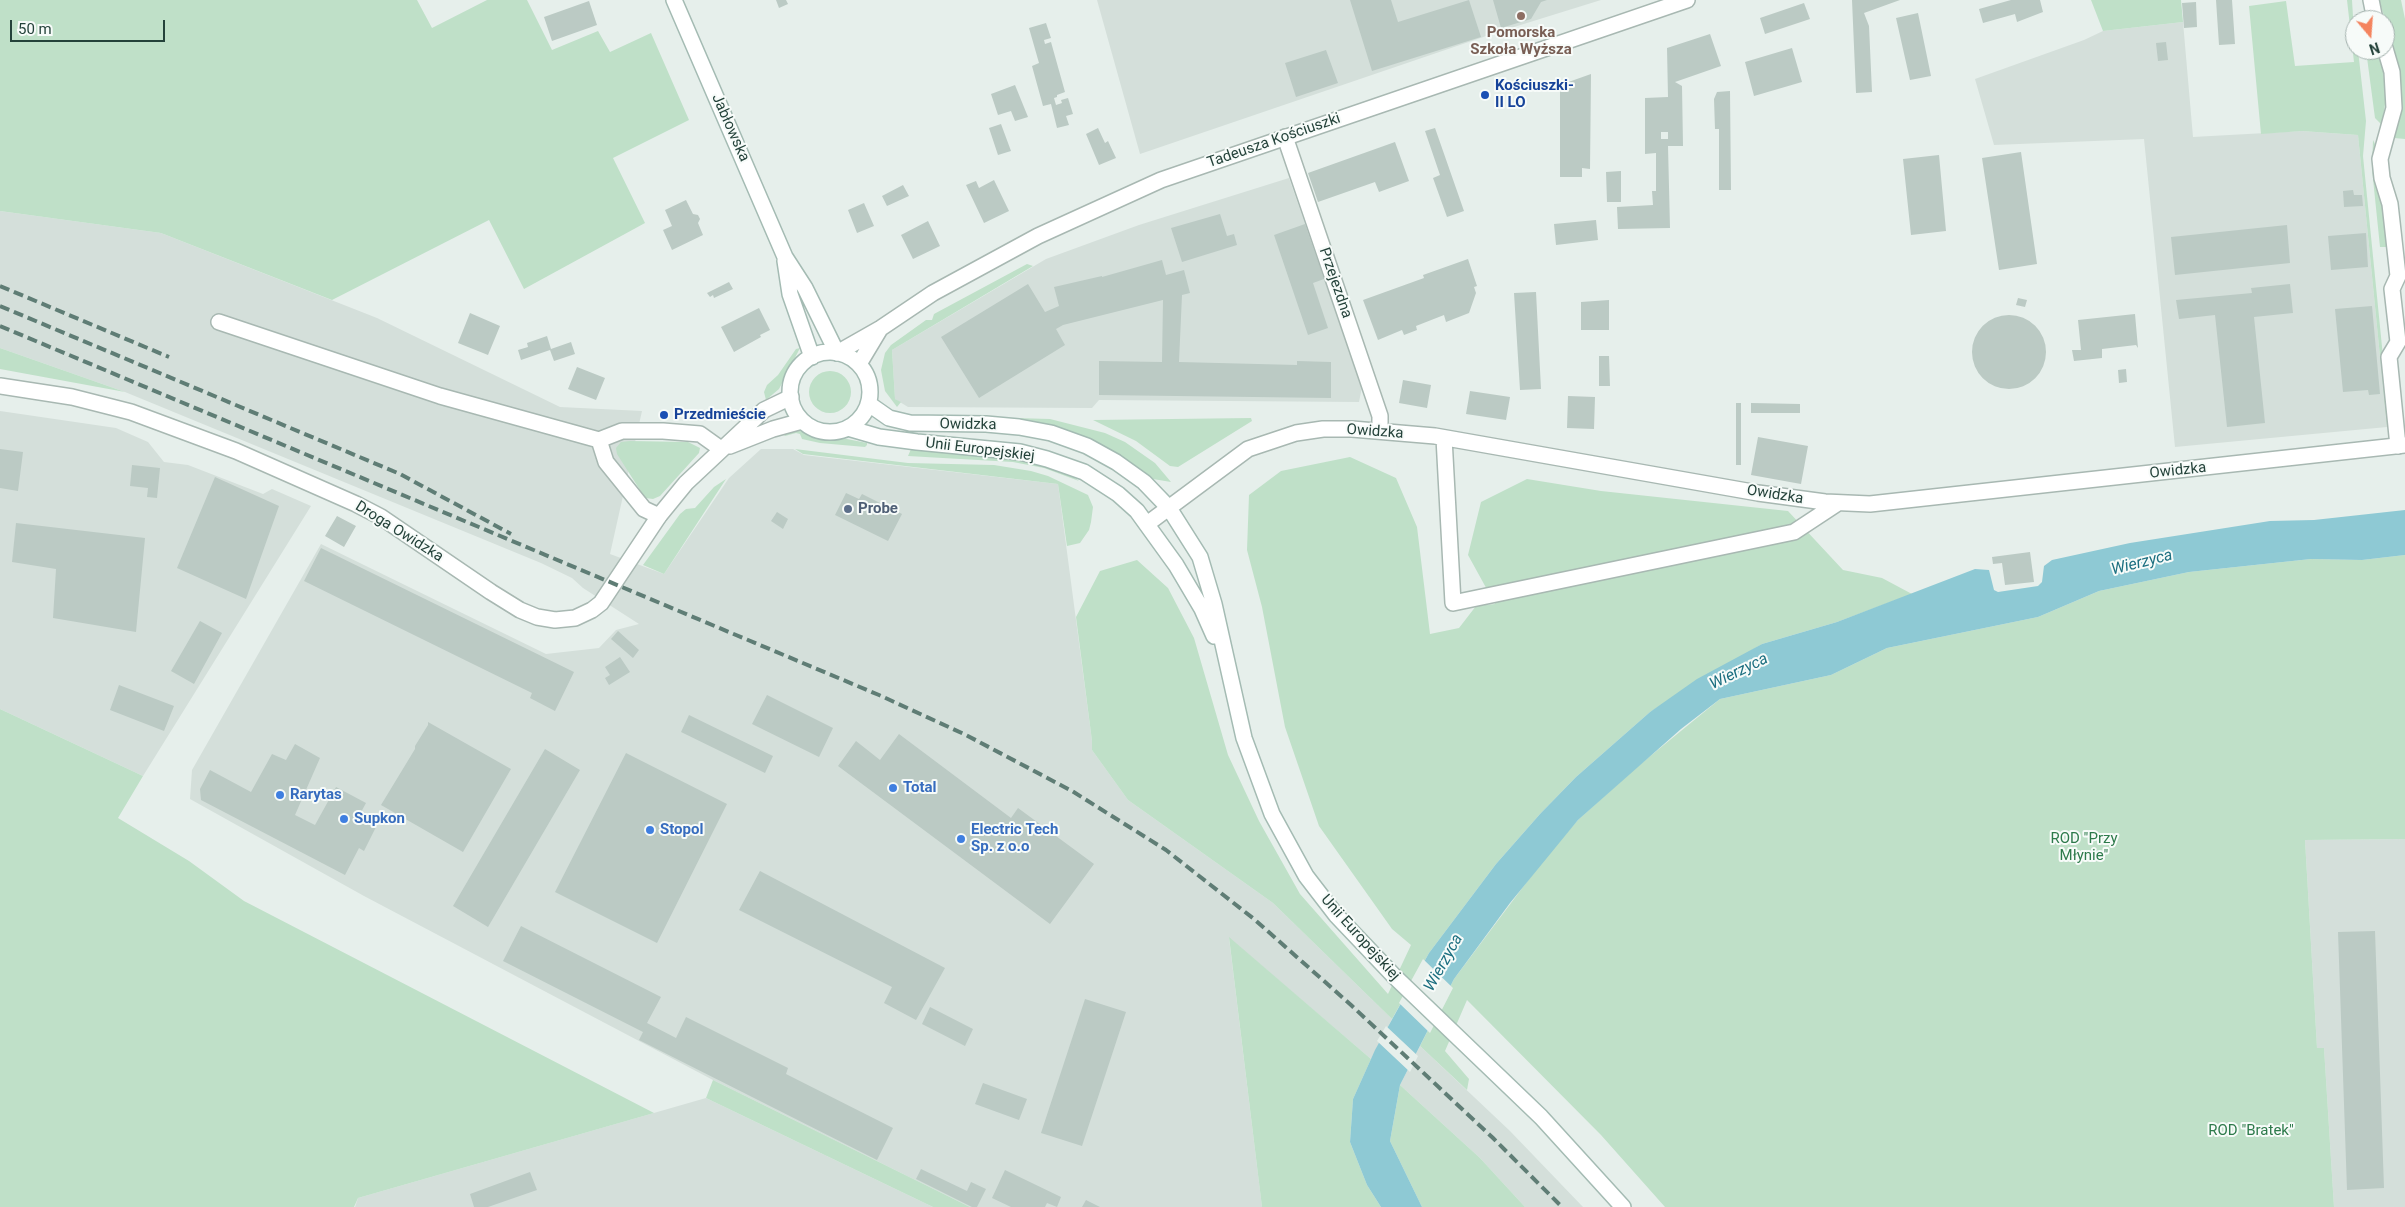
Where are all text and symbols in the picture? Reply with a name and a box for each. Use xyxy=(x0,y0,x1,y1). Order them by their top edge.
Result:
scale bar xyxy=(12,10,168,42)
marker: Pomorska Szkoła Wyższa xyxy=(1515,10,1527,22)
north arrow xyxy=(2345,10,2395,60)
text: 50 m xyxy=(18,20,52,38)
place label: Pomorska Szkoła Wyższa xyxy=(1470,24,1572,59)
text: N xyxy=(2367,39,2382,57)
place label: Kościuszki- II LO xyxy=(1495,77,1574,112)
marker: Kościuszki- II LO xyxy=(1479,89,1491,101)
street label: Jabłowska xyxy=(707,91,753,165)
street label: Tadeusza Kościuszki xyxy=(1205,110,1343,172)
street label: Przejezdna xyxy=(1315,245,1355,321)
place label: Przedmieście xyxy=(674,406,766,424)
marker: Przedmieście xyxy=(658,409,670,421)
street label: Owidzka xyxy=(939,416,997,434)
street label: Owidzka xyxy=(1346,421,1404,443)
street label: Unii Europejskiej xyxy=(924,434,1036,466)
street label: Owidzka xyxy=(2149,459,2207,483)
street label: Owidzka xyxy=(1745,482,1805,508)
street label: Droga Owidzka xyxy=(352,498,446,566)
place label: Probe xyxy=(858,500,898,518)
marker: Probe xyxy=(842,503,854,515)
water label: Wierzyca xyxy=(2109,546,2175,580)
water label: Wierzyca xyxy=(1707,650,1771,694)
place label: Total xyxy=(903,779,937,797)
marker: Total xyxy=(887,782,899,794)
place label: Rarytas xyxy=(290,786,342,804)
marker: Rarytas xyxy=(274,789,286,801)
place label: Supkon xyxy=(354,810,405,828)
marker: Supkon xyxy=(338,813,350,825)
place label: Stopol xyxy=(660,821,703,839)
place label: Electric Tech Sp. z o.o xyxy=(971,821,1058,856)
marker: Stopol xyxy=(644,824,656,836)
park label: ROD "Przy Młynie" xyxy=(2050,830,2118,865)
marker: Electric Tech Sp. z o.o xyxy=(955,833,967,845)
street label: Unii Europejskiej xyxy=(1317,891,1403,985)
water label: Wierzyca xyxy=(1420,931,1468,995)
park label: ROD "Bratek" xyxy=(2208,1122,2294,1140)

